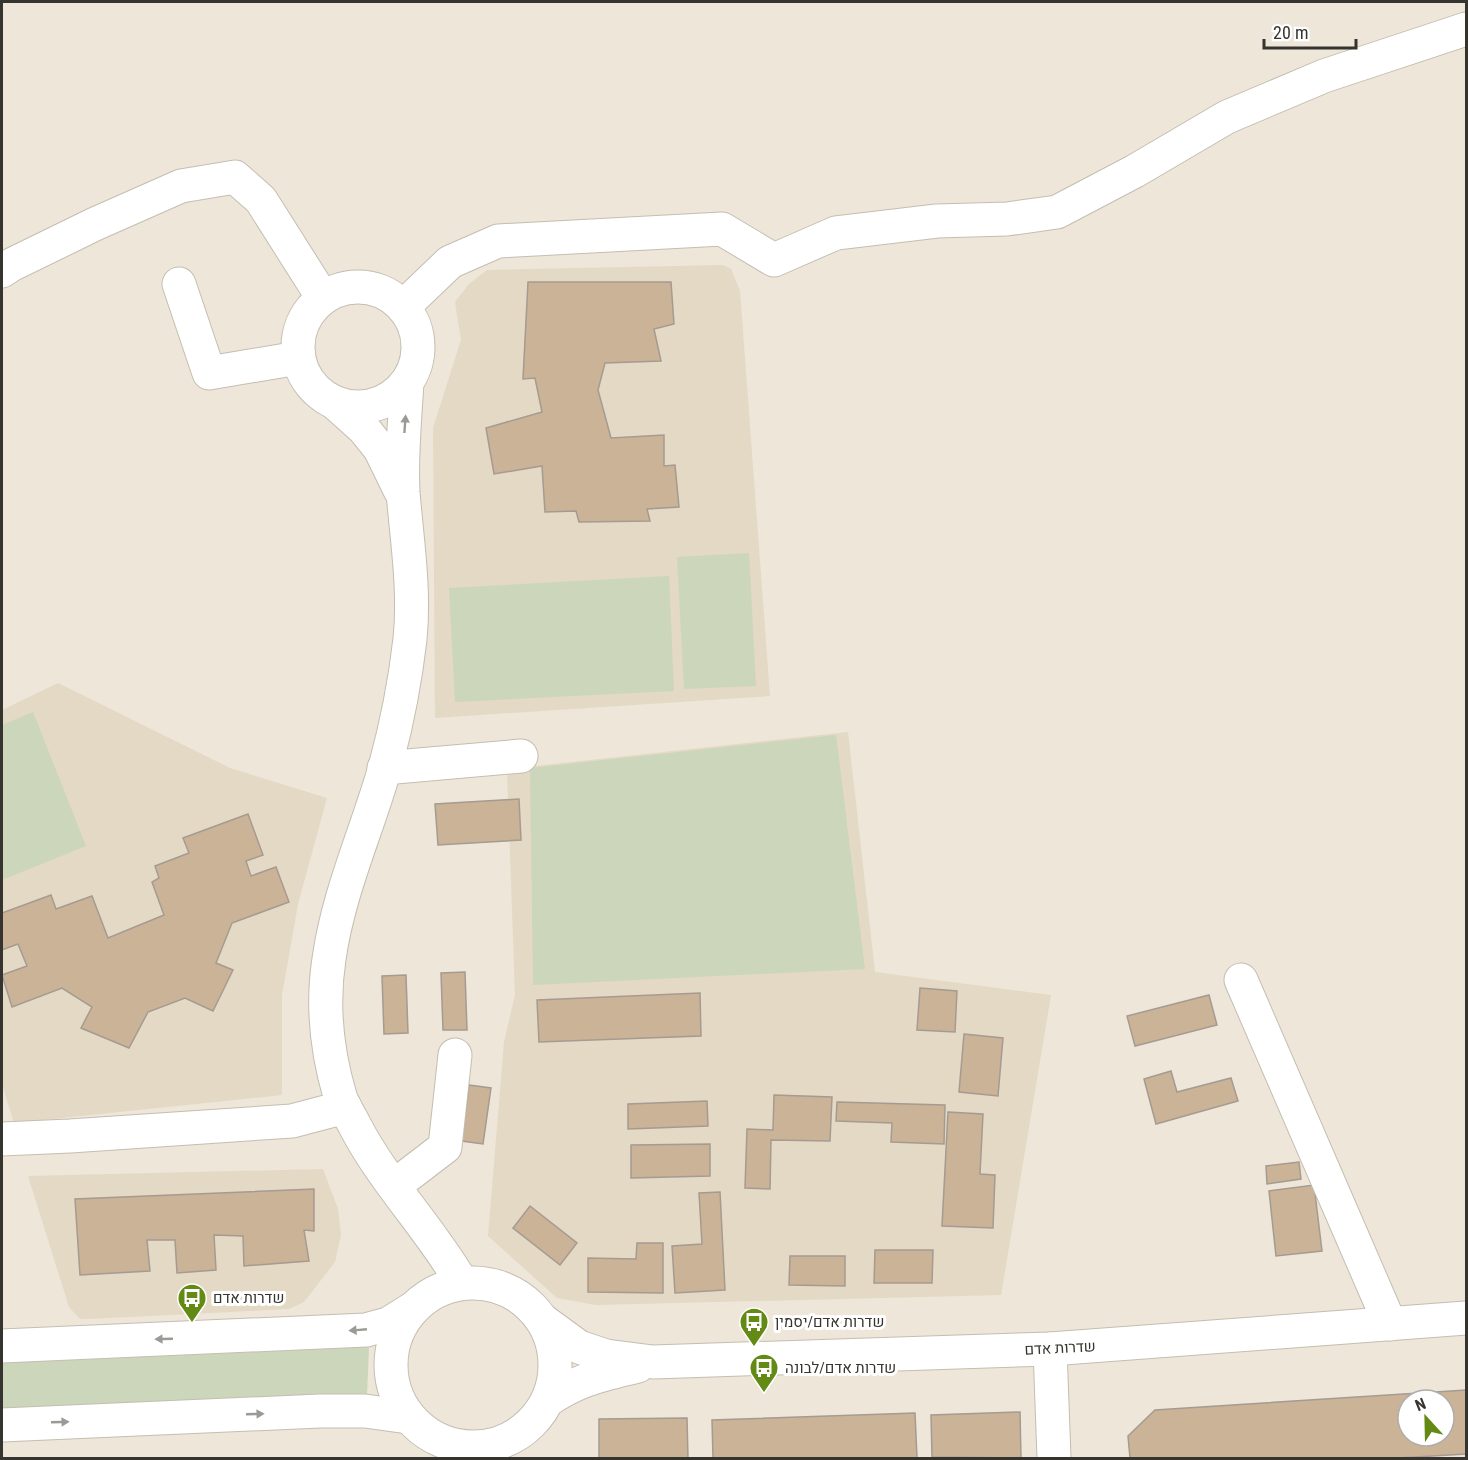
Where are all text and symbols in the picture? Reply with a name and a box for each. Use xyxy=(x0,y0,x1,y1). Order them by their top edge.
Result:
scale bar xyxy=(1264,12,1356,50)
text: 20 m xyxy=(1273,22,1308,43)
one-way arrow xyxy=(400,414,409,433)
bus stop icon: שדרות אדם xyxy=(176,1282,208,1324)
place label: שדרות אדם xyxy=(213,1289,284,1307)
bus stop icon: שדרות אדם/יסמין xyxy=(738,1306,770,1348)
place label: שדרות אדם/יסמין xyxy=(775,1313,884,1331)
one-way arrow xyxy=(349,1325,368,1335)
one-way arrow xyxy=(154,1335,173,1344)
street label: שדרות אדם xyxy=(1024,1337,1096,1359)
bus stop icon: שדרות אדם/לבונה xyxy=(748,1352,780,1394)
place label: שדרות אדם/לבונה xyxy=(785,1359,896,1377)
north arrow xyxy=(1396,1388,1456,1448)
text: N xyxy=(1412,1394,1429,1415)
one-way arrow xyxy=(245,1409,264,1419)
one-way arrow xyxy=(50,1418,69,1427)

